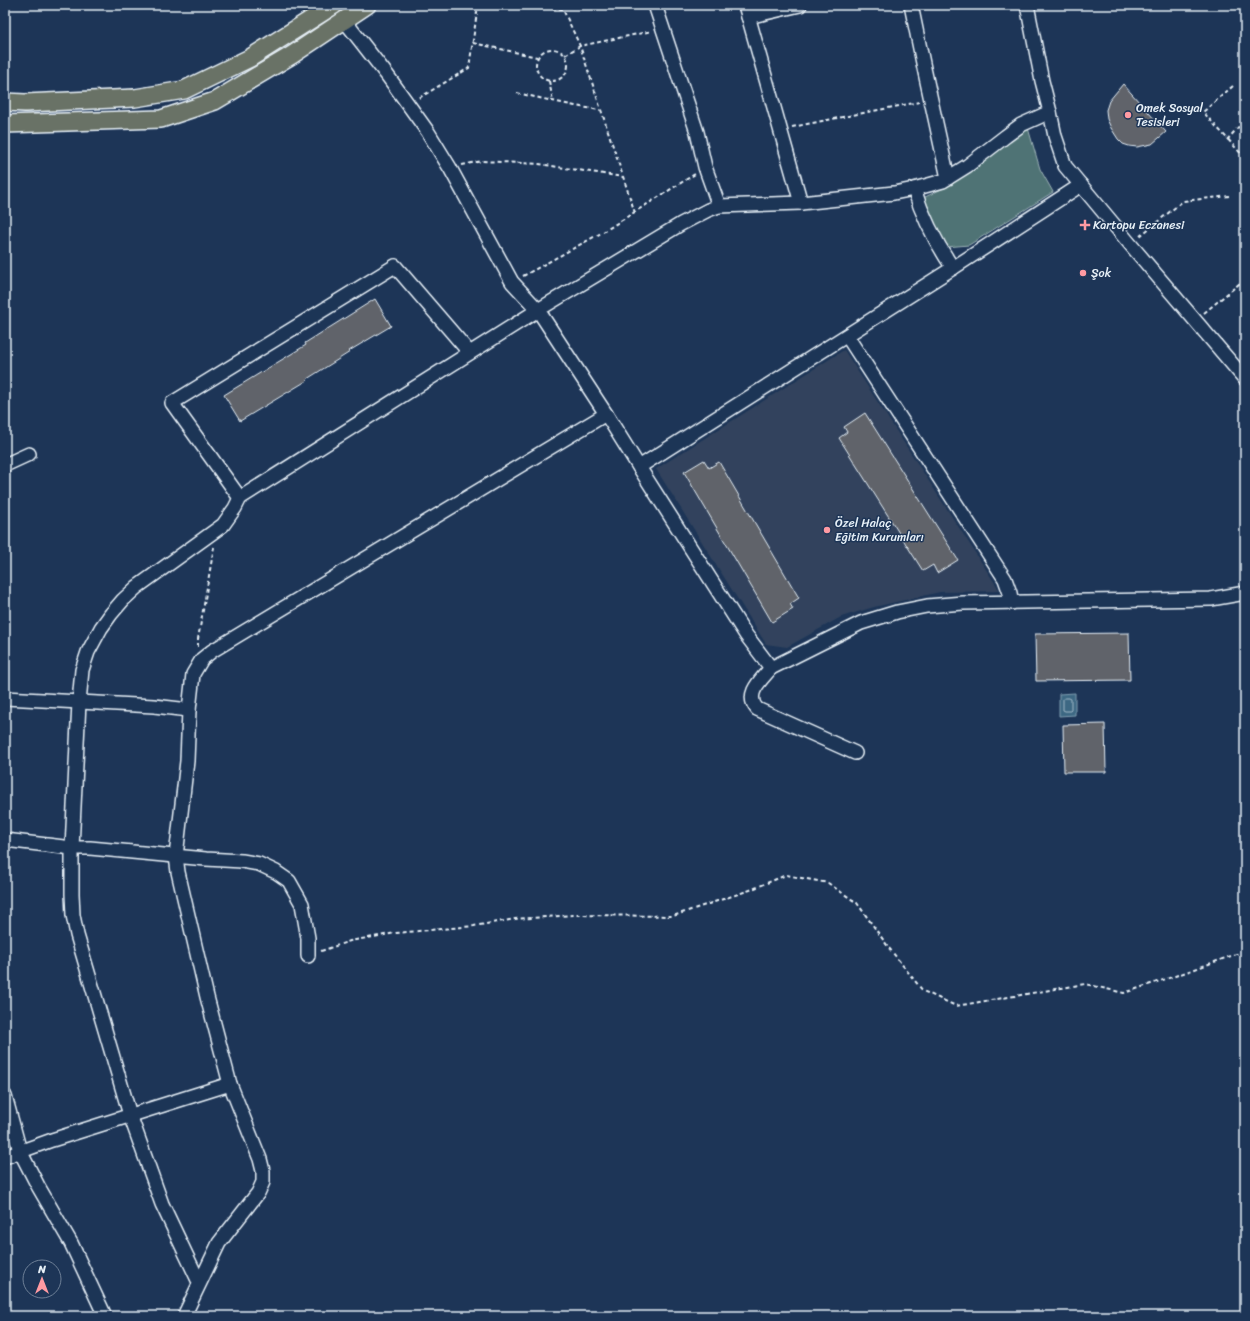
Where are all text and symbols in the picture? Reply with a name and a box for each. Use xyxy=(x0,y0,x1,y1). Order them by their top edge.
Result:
place label: Omek Sosyal Tesisleri xyxy=(1136,97,1203,133)
marker: Omek Sosyal Tesisleri xyxy=(1123,110,1133,120)
place label: Kartopu Eczanesi xyxy=(1093,214,1185,236)
marker: Kartopu Eczanesi xyxy=(1080,220,1090,230)
place label: Şok xyxy=(1091,262,1112,284)
marker: Şok xyxy=(1078,268,1088,278)
place label: Özel Halaç Eğitim Kurumları xyxy=(835,512,924,548)
marker: Özel Halaç Eğitim Kurumları xyxy=(822,525,832,535)
north arrow xyxy=(22,1259,62,1299)
text: N xyxy=(37,1260,46,1279)

